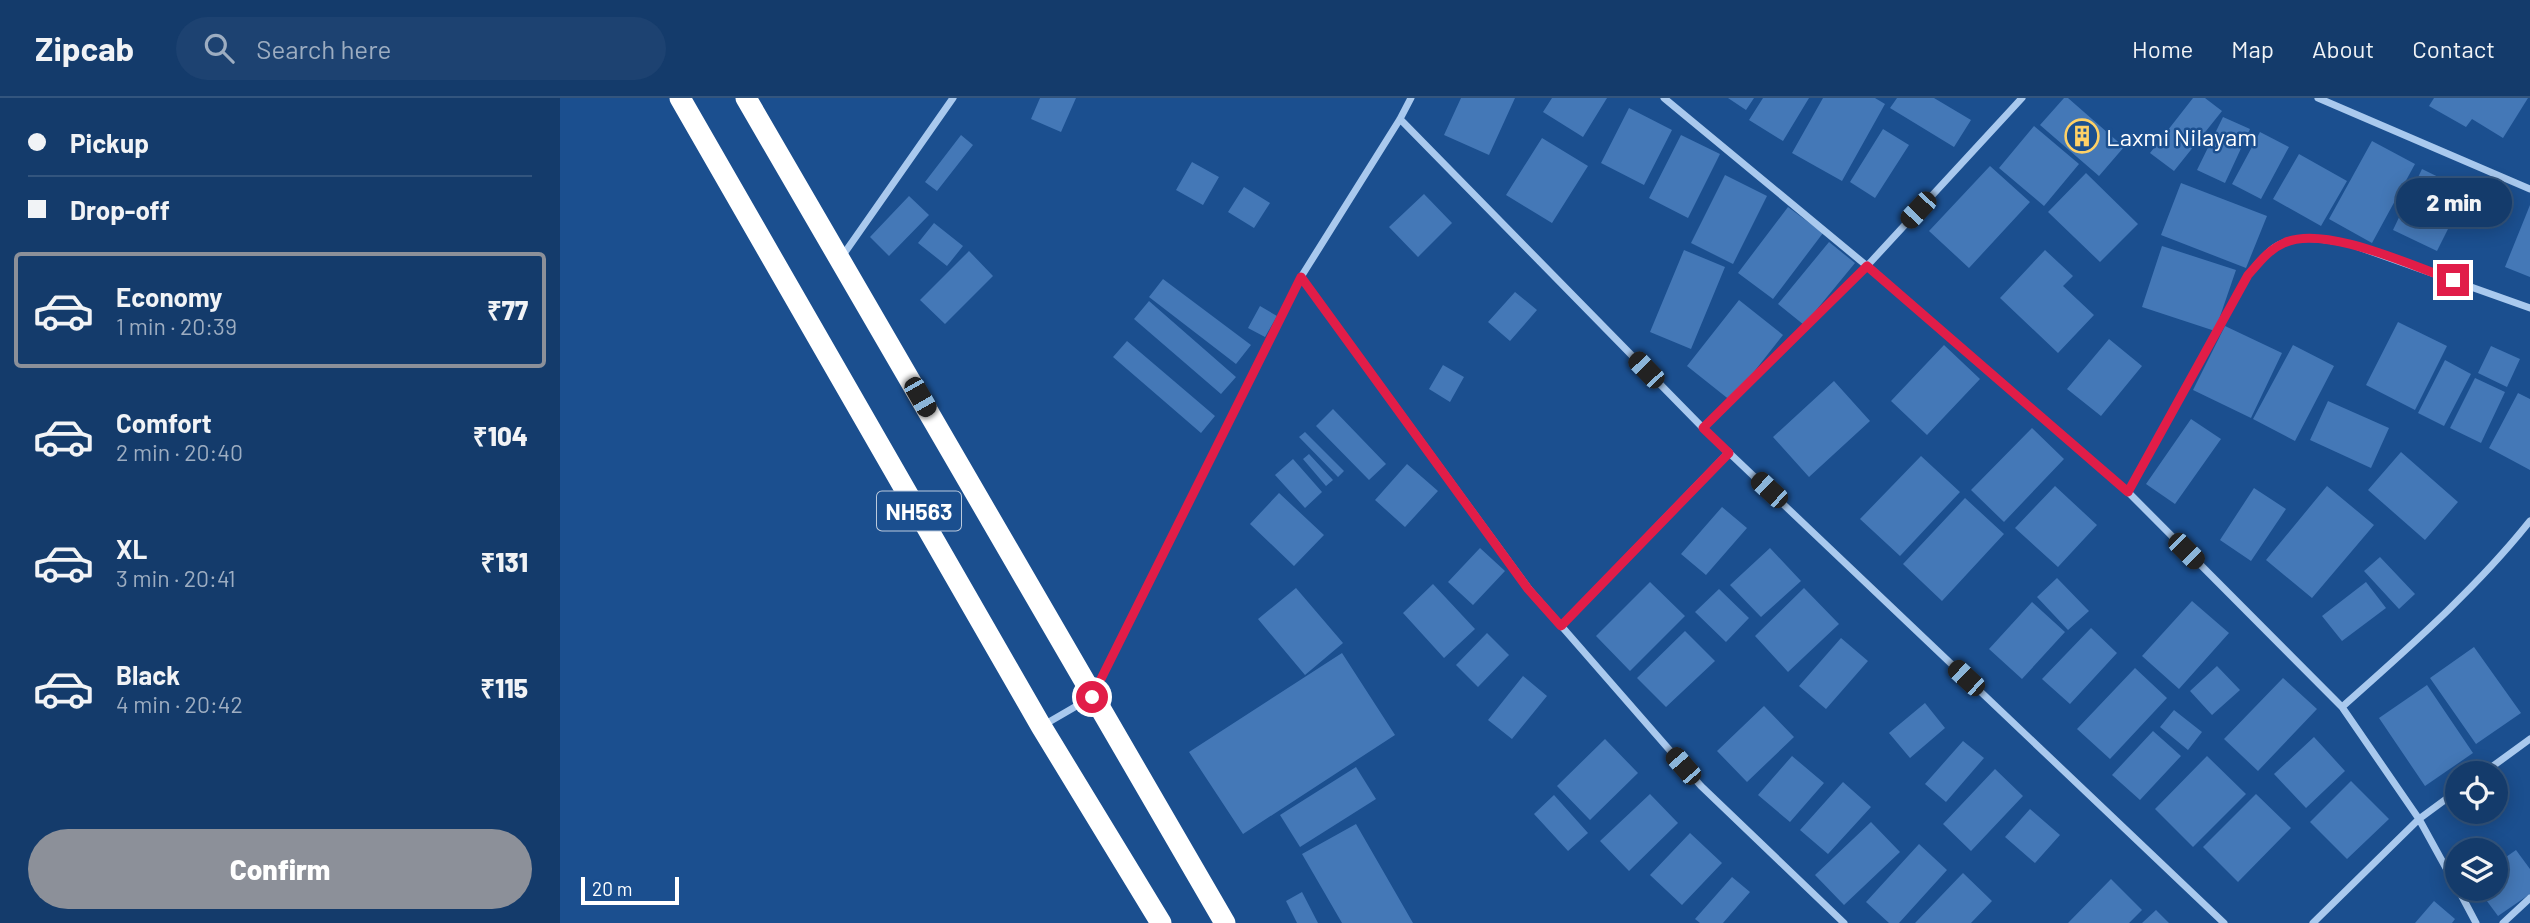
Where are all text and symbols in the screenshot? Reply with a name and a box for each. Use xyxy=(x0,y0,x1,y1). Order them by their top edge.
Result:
search box xyxy=(176,17,666,80)
text: Zipcab xyxy=(35,28,134,68)
icon: search xyxy=(200,29,238,67)
text: Search here xyxy=(256,33,391,64)
text: Home xyxy=(2132,34,2193,63)
text: Map xyxy=(2231,34,2274,63)
text: About xyxy=(2312,34,2374,63)
text: Contact xyxy=(2412,34,2495,63)
building icon: Laxmi Nilayam xyxy=(2063,117,2101,155)
place label: Laxmi Nilayam xyxy=(2106,122,2257,151)
text: Pickup xyxy=(70,127,149,158)
callout: 2 min xyxy=(2395,178,2511,228)
car xyxy=(1896,187,1941,233)
text: 2 min xyxy=(2426,188,2482,216)
text: Drop-off xyxy=(70,194,170,225)
route end xyxy=(2437,264,2469,296)
icon: car xyxy=(32,279,95,342)
text: Economy xyxy=(116,281,222,312)
text: ₹77 xyxy=(487,294,528,325)
text: 1 min · 20:39 xyxy=(116,312,237,340)
car xyxy=(1624,348,1669,392)
car xyxy=(901,374,940,420)
icon: car xyxy=(32,405,95,468)
text: Comfort xyxy=(116,407,212,438)
text: ₹104 xyxy=(473,420,528,451)
text: 2 min · 20:40 xyxy=(116,438,243,466)
car xyxy=(1747,468,1792,512)
road number: NH563 xyxy=(877,492,961,530)
car xyxy=(2164,529,2209,573)
icon: car xyxy=(32,531,95,594)
text: XL xyxy=(116,533,147,564)
text: ₹131 xyxy=(480,546,528,577)
text: 3 min · 20:41 xyxy=(116,564,236,592)
car xyxy=(1944,656,1989,700)
icon: car xyxy=(32,657,95,720)
text: Black xyxy=(116,659,180,690)
text: ₹115 xyxy=(480,672,528,703)
route start xyxy=(1076,681,1108,713)
text: 4 min · 20:42 xyxy=(116,690,243,718)
car xyxy=(1662,743,1705,789)
map controls xyxy=(2445,761,2508,901)
button: locate xyxy=(2445,761,2508,824)
button: Confirm xyxy=(28,829,532,909)
button: layers xyxy=(2445,838,2508,901)
scale bar xyxy=(581,874,679,906)
text: 20 m xyxy=(592,877,632,900)

